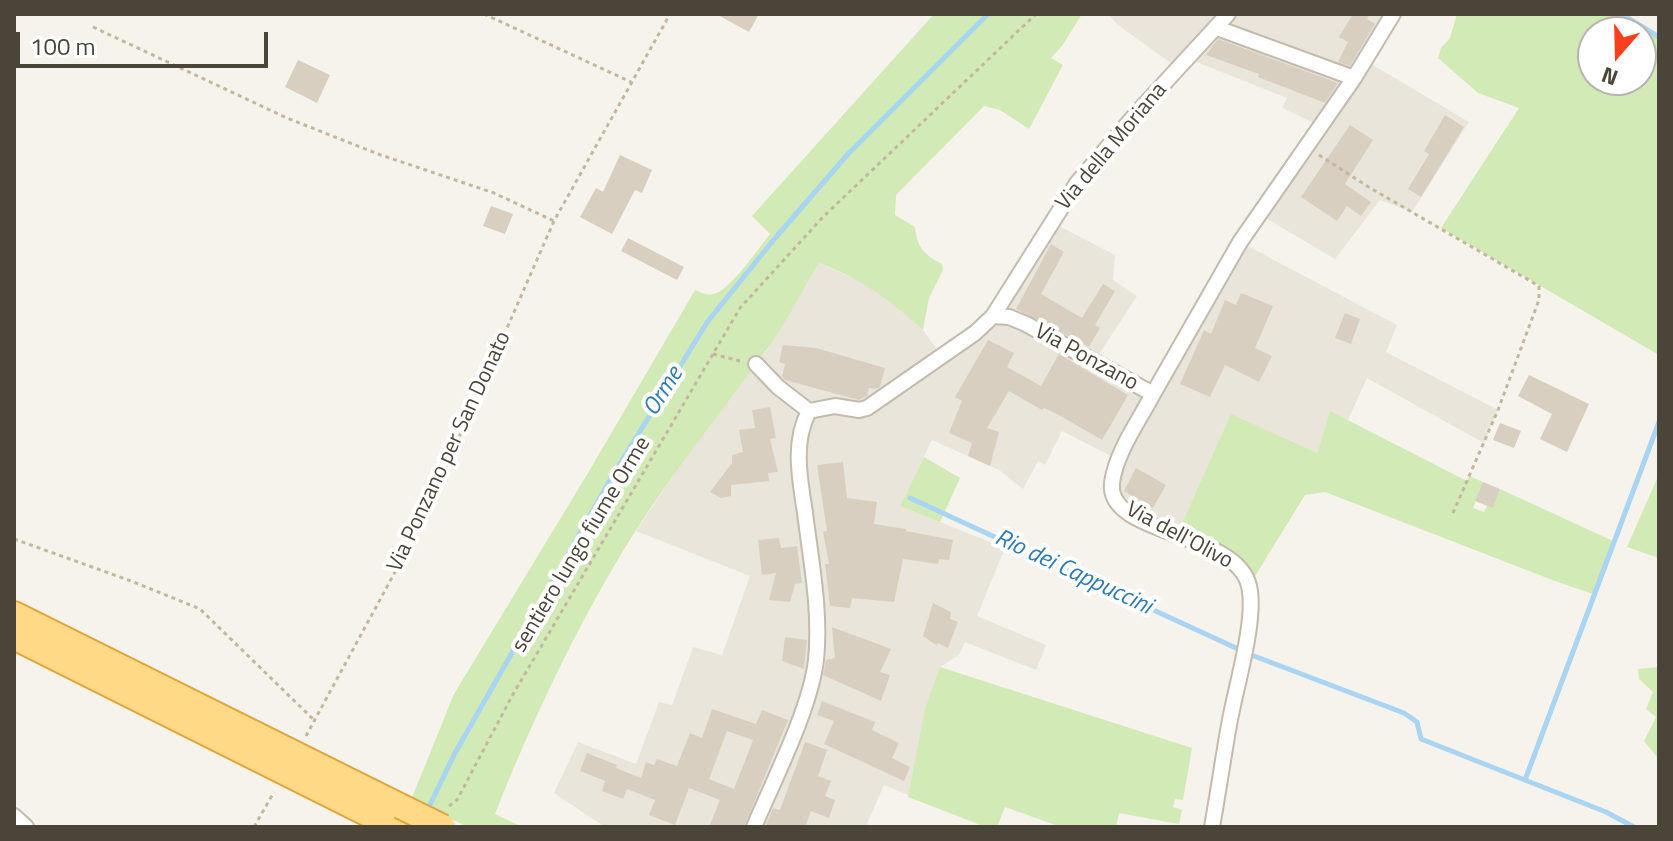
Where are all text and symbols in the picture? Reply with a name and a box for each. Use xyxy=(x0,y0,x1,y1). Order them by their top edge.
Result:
scale bar xyxy=(20,16,272,66)
north arrow xyxy=(1577,16,1657,96)
text: 100 m xyxy=(30,28,96,64)
text: N xyxy=(1596,58,1622,95)
street label: Via della Moriana xyxy=(1051,78,1173,216)
street label: Via Ponzano xyxy=(1030,319,1142,397)
street label: Via Ponzano per San Donato xyxy=(383,328,517,576)
water label: Orme xyxy=(638,362,690,422)
street label: sentiero lungo fiume Orme xyxy=(507,432,657,658)
street label: Via dell'Olivo xyxy=(1121,497,1237,575)
water label: Rio dei Cappuccini xyxy=(990,524,1156,622)

